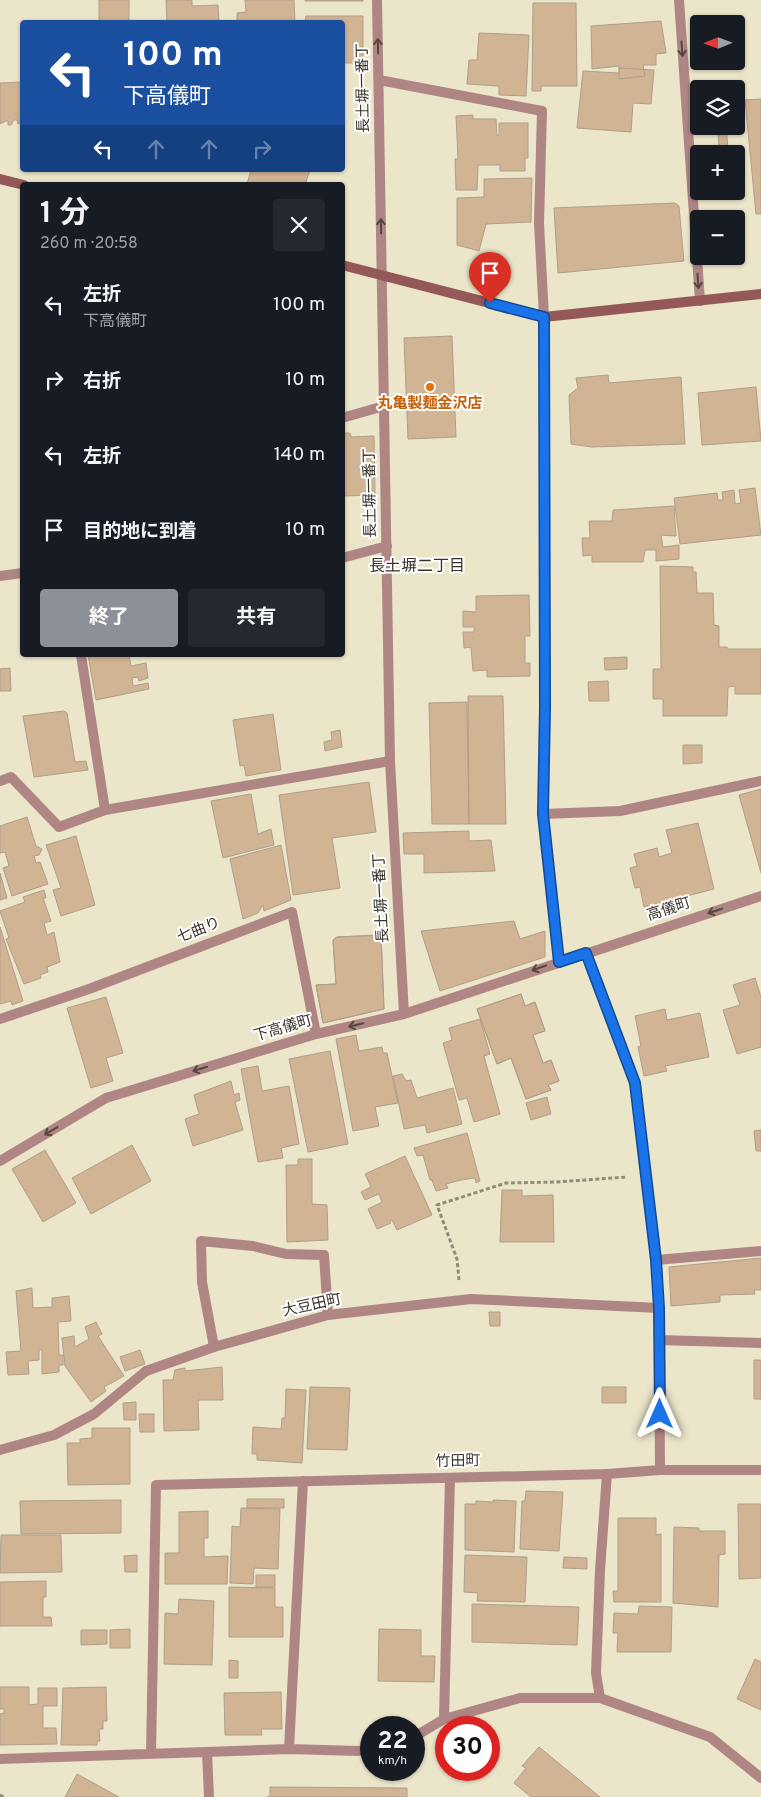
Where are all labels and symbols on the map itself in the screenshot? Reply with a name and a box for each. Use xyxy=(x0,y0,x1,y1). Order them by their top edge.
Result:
north arrow xyxy=(690,15,745,70)
one-way arrow xyxy=(373,39,383,55)
one-way arrow xyxy=(677,40,687,56)
street label: 長土塀一番丁 xyxy=(354,43,374,133)
one-way arrow xyxy=(377,219,386,235)
pin xyxy=(469,252,511,303)
one-way arrow xyxy=(694,272,703,288)
marker: 丸亀製麺金沢店 xyxy=(424,381,436,393)
place label: 丸亀製麺金沢店 xyxy=(377,394,483,414)
street label: 長土塀一番丁 xyxy=(361,448,381,538)
district label: 長土塀二丁目 xyxy=(369,557,465,577)
street label: 長土塀一番丁 xyxy=(370,853,394,943)
street label: 高儀町 xyxy=(645,894,693,926)
one-way arrow xyxy=(707,907,723,917)
street label: 七曲り xyxy=(175,914,223,948)
one-way arrow xyxy=(532,964,548,974)
street label: 下高儀町 xyxy=(252,1012,314,1046)
one-way arrow xyxy=(349,1021,365,1030)
one-way arrow xyxy=(192,1065,208,1075)
one-way arrow xyxy=(44,1126,58,1136)
street label: 大豆田町 xyxy=(281,1290,343,1322)
position arrow xyxy=(633,1387,685,1439)
street label: 竹田町 xyxy=(435,1452,481,1472)
speed limit sign: 30 xyxy=(435,1716,500,1781)

